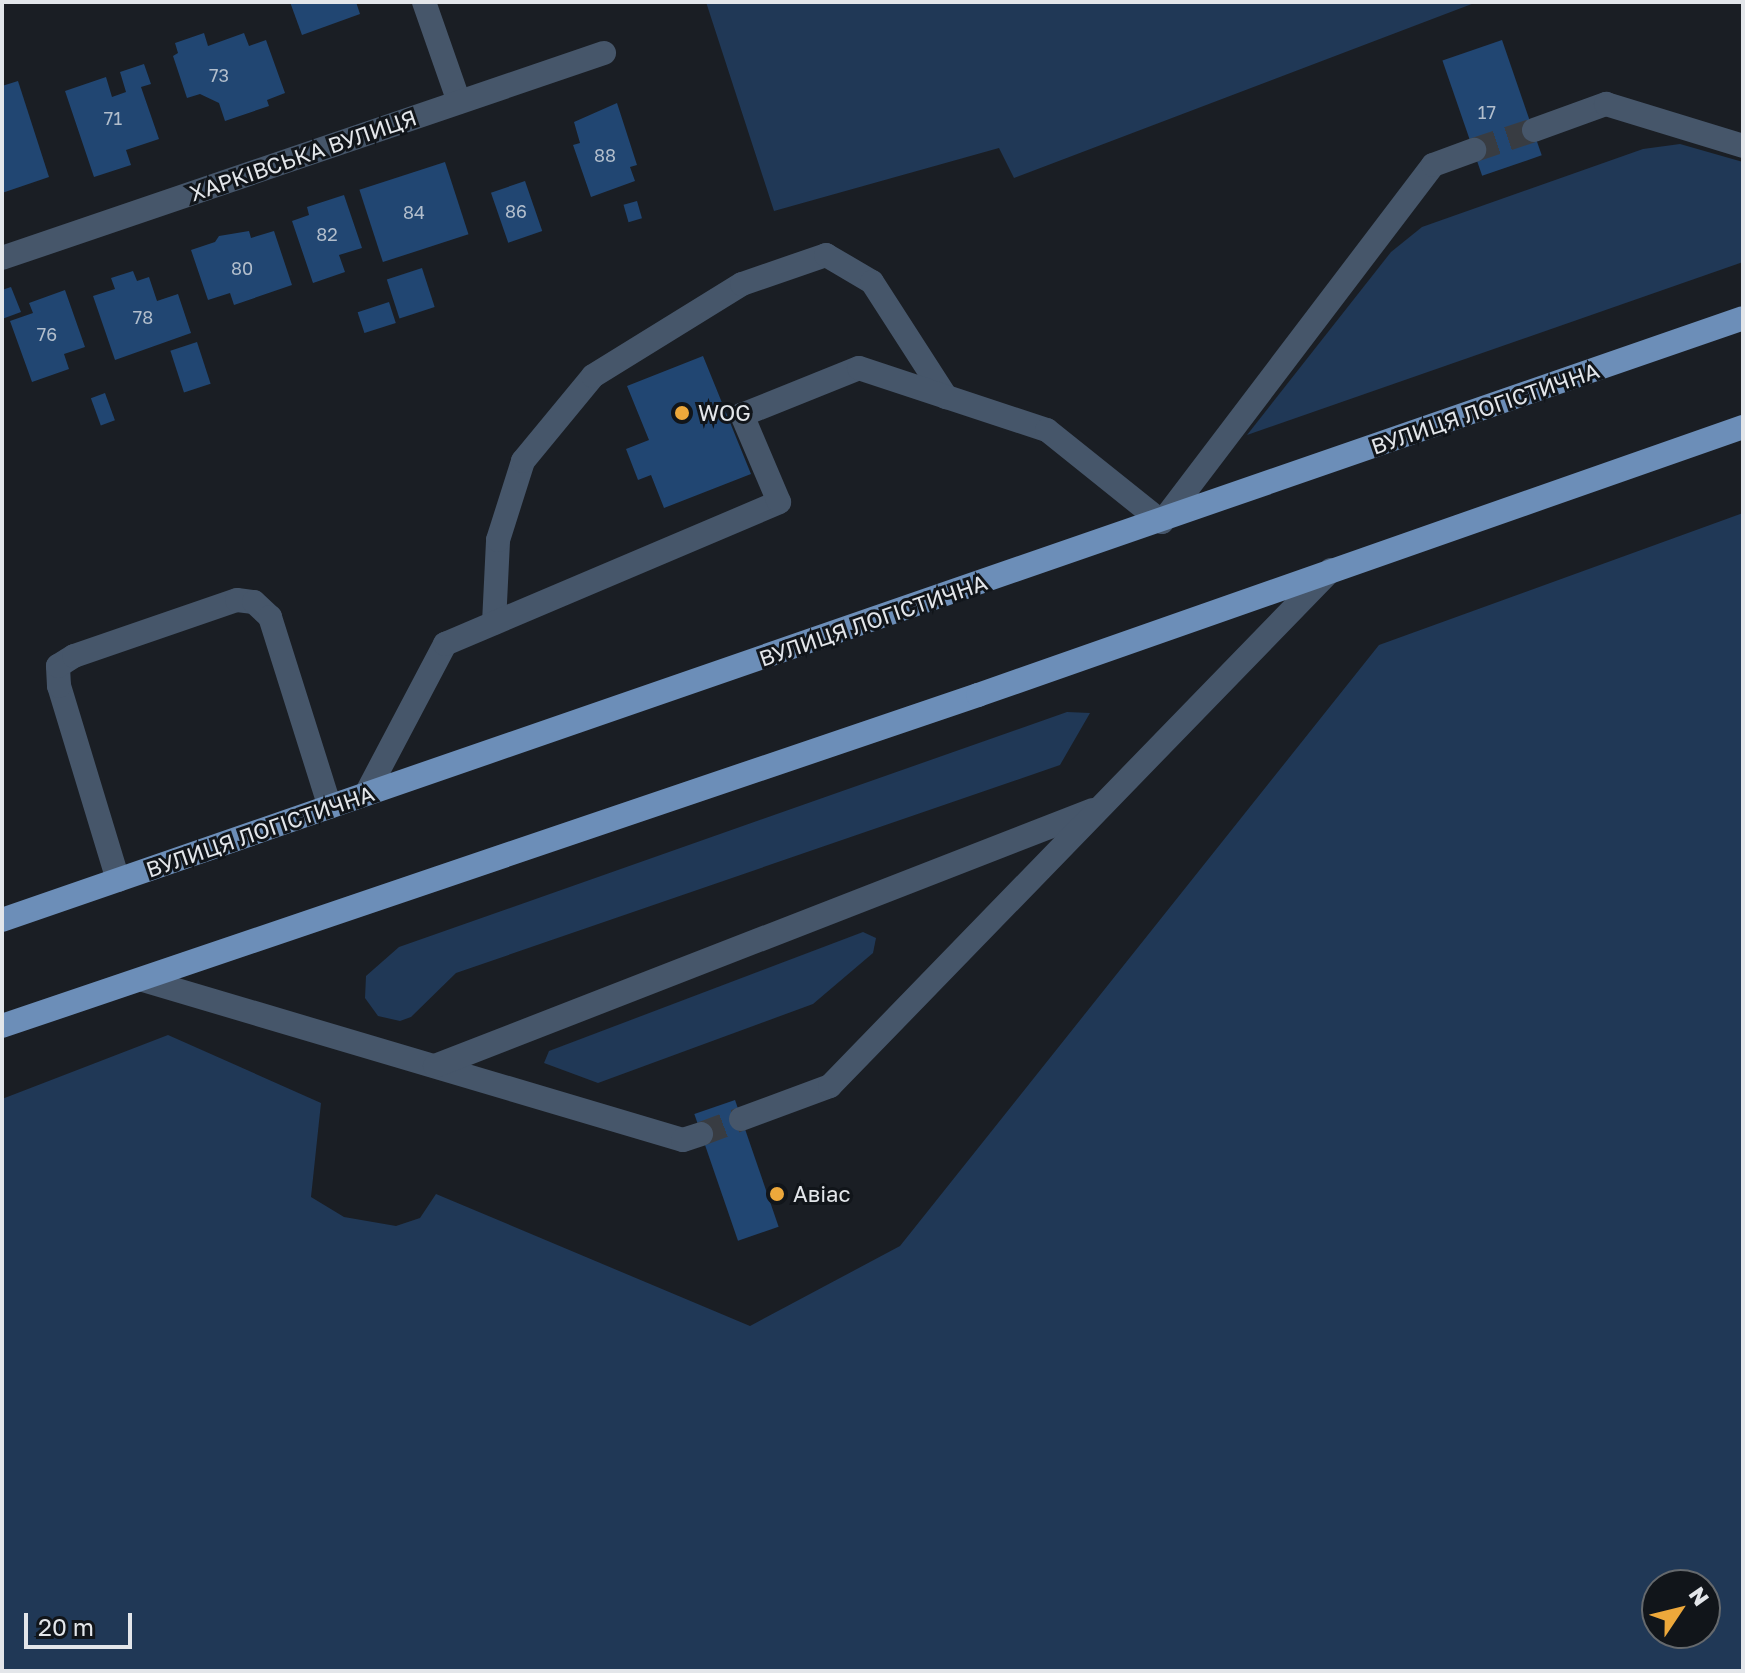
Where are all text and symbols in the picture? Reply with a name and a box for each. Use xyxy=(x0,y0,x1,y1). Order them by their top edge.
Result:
house number: 73 xyxy=(209,64,229,86)
house number: 17 xyxy=(1478,101,1496,123)
street label: ХАРКІВСЬКА ВУЛИЦЯ xyxy=(186,104,420,206)
house number: 71 xyxy=(104,107,122,129)
house number: 88 xyxy=(594,144,616,166)
house number: 86 xyxy=(505,200,527,222)
house number: 84 xyxy=(403,201,425,223)
house number: 82 xyxy=(316,223,338,245)
house number: 80 xyxy=(231,257,253,279)
house number: 78 xyxy=(133,306,153,328)
house number: 76 xyxy=(37,323,57,345)
street label: ВУЛИЦЯ ЛОГІСТИЧНА xyxy=(1367,357,1603,459)
place label: WOG xyxy=(698,400,751,426)
marker: WOG xyxy=(673,404,691,422)
street label: ВУЛИЦЯ ЛОГІСТИЧНА xyxy=(755,569,991,671)
street label: ВУЛИЦЯ ЛОГІСТИЧНА xyxy=(142,780,378,882)
place label: Авіас xyxy=(793,1181,850,1207)
marker: Авіас xyxy=(768,1185,786,1203)
north arrow xyxy=(1641,1569,1721,1649)
text: N xyxy=(1684,1581,1715,1611)
scale bar xyxy=(28,1597,136,1647)
text: 20 m xyxy=(38,1612,94,1641)

